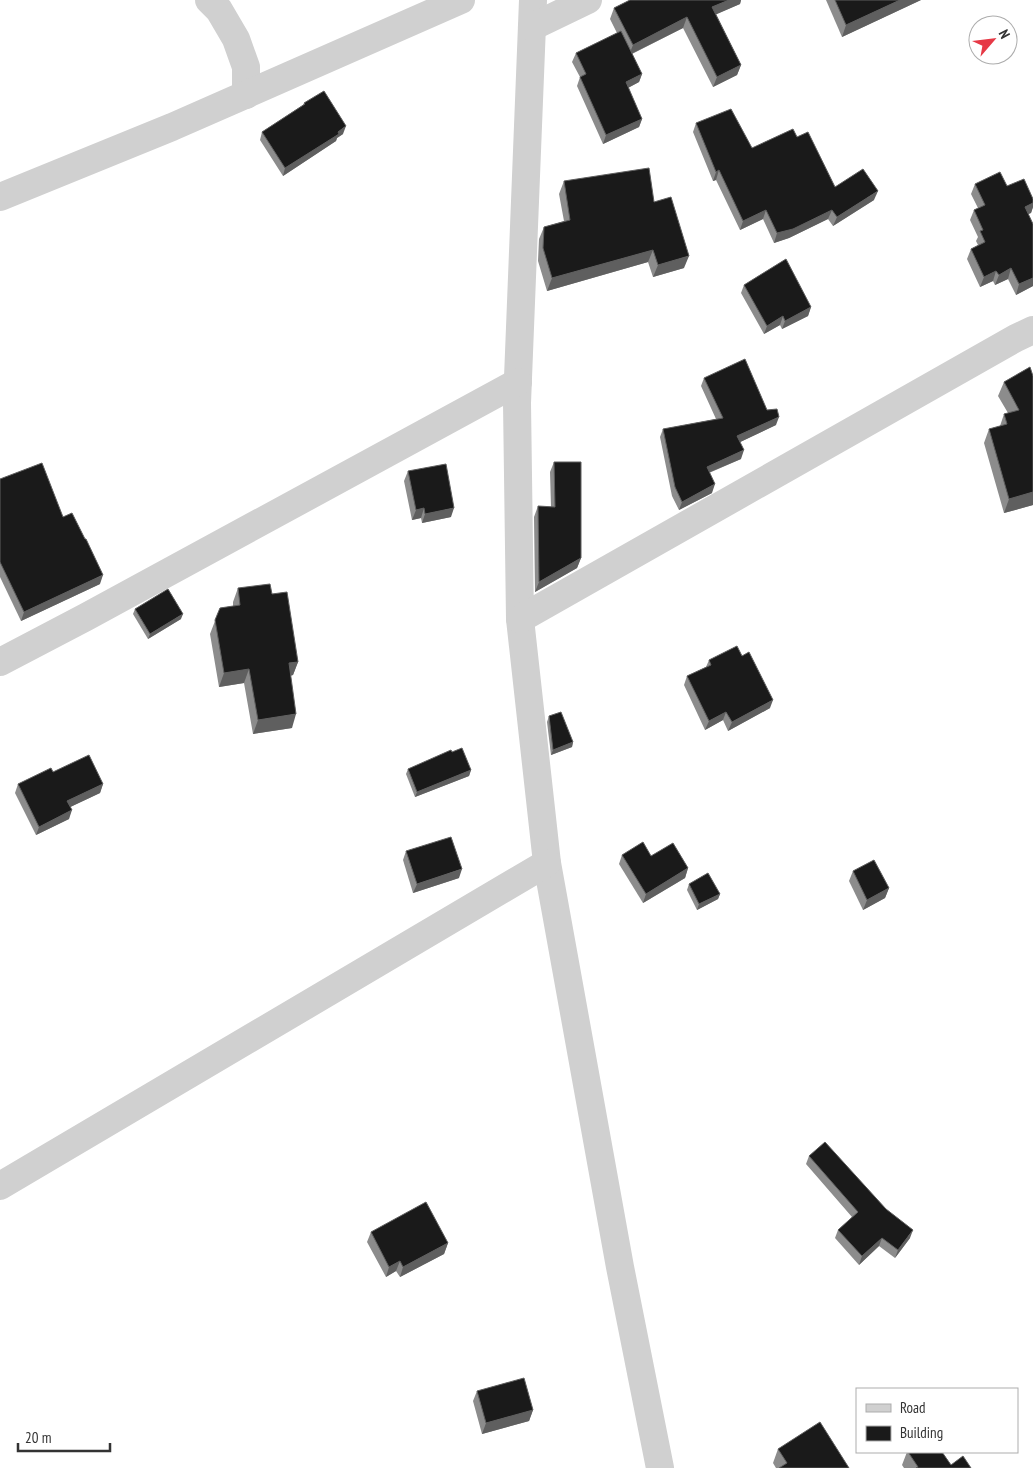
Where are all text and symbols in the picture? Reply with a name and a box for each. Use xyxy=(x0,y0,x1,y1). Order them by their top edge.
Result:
north arrow xyxy=(968,15,1018,65)
text: N xyxy=(995,26,1014,41)
legend xyxy=(856,1388,1018,1453)
text: Road xyxy=(900,1398,926,1417)
scale bar xyxy=(18,1420,110,1452)
text: Building xyxy=(900,1423,943,1442)
text: 20 m xyxy=(25,1428,51,1447)

